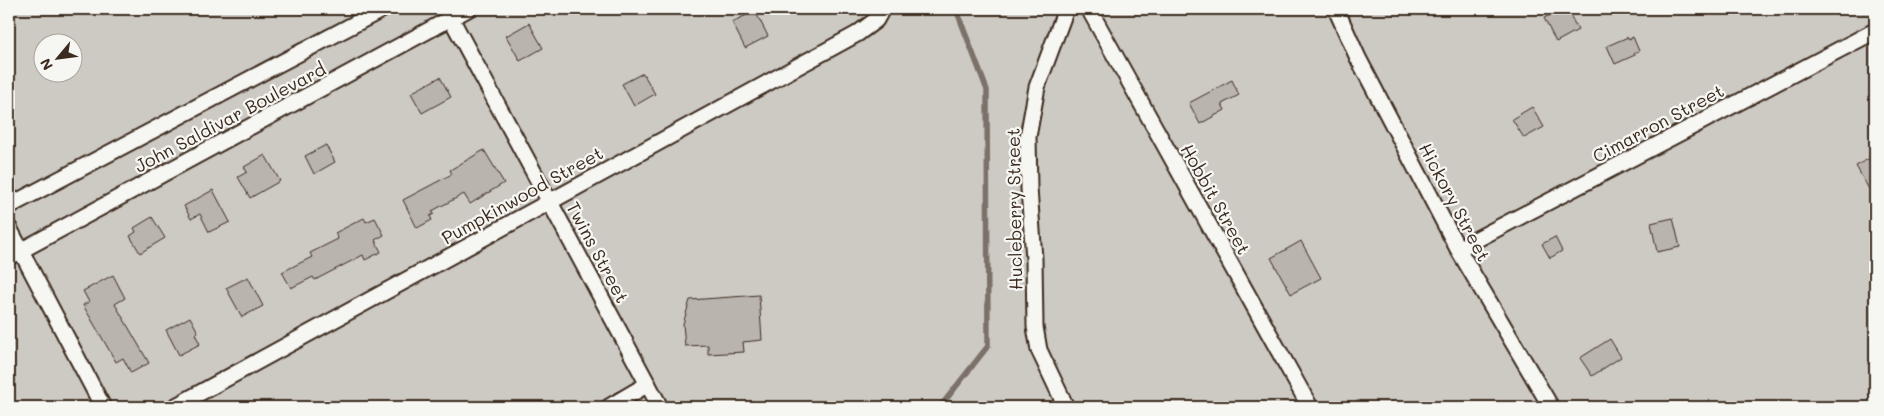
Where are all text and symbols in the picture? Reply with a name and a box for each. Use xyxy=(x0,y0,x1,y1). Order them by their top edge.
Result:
north arrow xyxy=(32,32,82,82)
text: N xyxy=(35,55,57,74)
street label: John Saldivar Boulevard xyxy=(130,56,330,178)
street label: Cimarron Street xyxy=(1588,78,1728,168)
street label: Hucleberry Street xyxy=(1001,128,1027,290)
street label: Hobbit Street xyxy=(1176,139,1256,259)
street label: Hickory Street xyxy=(1414,139,1496,265)
street label: Pumpkinwood Street xyxy=(437,141,607,249)
street label: Twins Street xyxy=(561,197,635,307)

